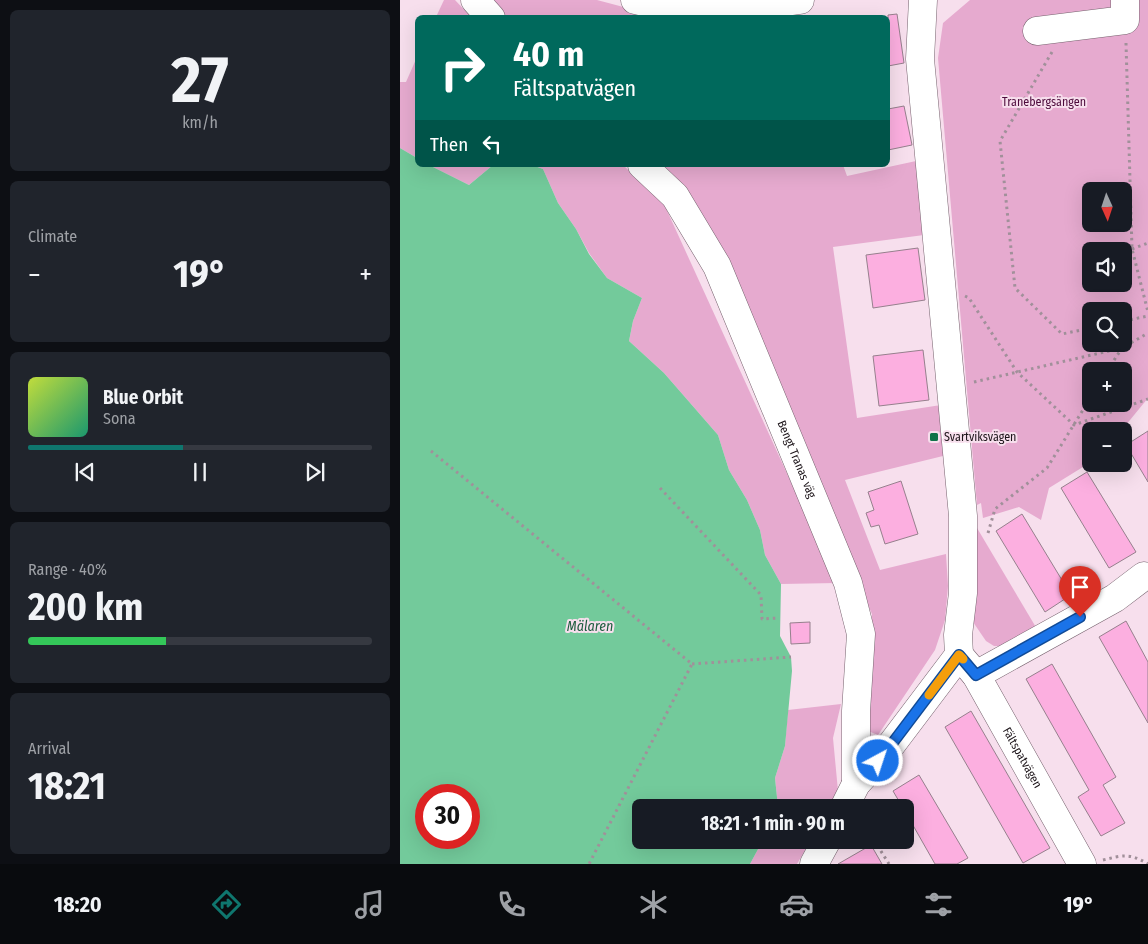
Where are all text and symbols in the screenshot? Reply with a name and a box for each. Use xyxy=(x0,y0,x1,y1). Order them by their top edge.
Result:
text: 40 m xyxy=(513,33,584,75)
icon: right xyxy=(430,35,495,100)
text: 27 xyxy=(171,41,229,119)
text: Fältspatvägen xyxy=(513,75,636,102)
park label: Tranebergsängen xyxy=(1002,95,1086,109)
text: km/h xyxy=(182,113,218,132)
icon: left xyxy=(478,130,506,158)
text: Then xyxy=(430,133,468,156)
north arrow xyxy=(1082,182,1132,232)
map controls xyxy=(1082,182,1132,472)
text: Climate xyxy=(28,227,77,246)
button: sound xyxy=(1082,242,1132,292)
text: 19° xyxy=(173,251,227,297)
text: − xyxy=(28,258,41,291)
text: + xyxy=(359,258,372,291)
button: search xyxy=(1082,302,1132,352)
button: + xyxy=(1082,362,1132,412)
text: Blue Orbit xyxy=(103,386,183,409)
text: Sona xyxy=(103,409,136,428)
street label: Bengt Tranas väg xyxy=(775,418,819,501)
button: − xyxy=(1082,422,1132,472)
place label: Svartviksvägen xyxy=(944,430,1016,444)
marker: Svartviksvägen xyxy=(928,431,940,443)
icon: previous xyxy=(71,458,99,486)
icon: pause xyxy=(186,458,214,486)
icon: next xyxy=(301,458,329,486)
text: Range · 40% xyxy=(28,560,107,579)
pin xyxy=(1059,566,1101,617)
icon: arrive xyxy=(1066,573,1094,601)
text: 200 km xyxy=(28,584,143,630)
water label: Mälaren xyxy=(567,618,613,635)
street label: Fältspatvägen xyxy=(1000,725,1045,790)
position arrow xyxy=(851,734,903,786)
text: Arrival xyxy=(28,739,70,758)
text: 18:21 xyxy=(28,763,106,809)
speed limit sign: 30 xyxy=(415,784,480,849)
text: 18:21 · 1 min · 90 m xyxy=(701,812,845,835)
icon: directions xyxy=(209,887,244,922)
icon: music xyxy=(352,887,387,922)
icon: phone xyxy=(494,887,529,922)
icon: climate xyxy=(636,887,671,922)
icon: car xyxy=(779,887,814,922)
icon: filters xyxy=(921,887,956,922)
text: 18:20 xyxy=(54,891,102,918)
text: 19° xyxy=(1063,891,1094,918)

